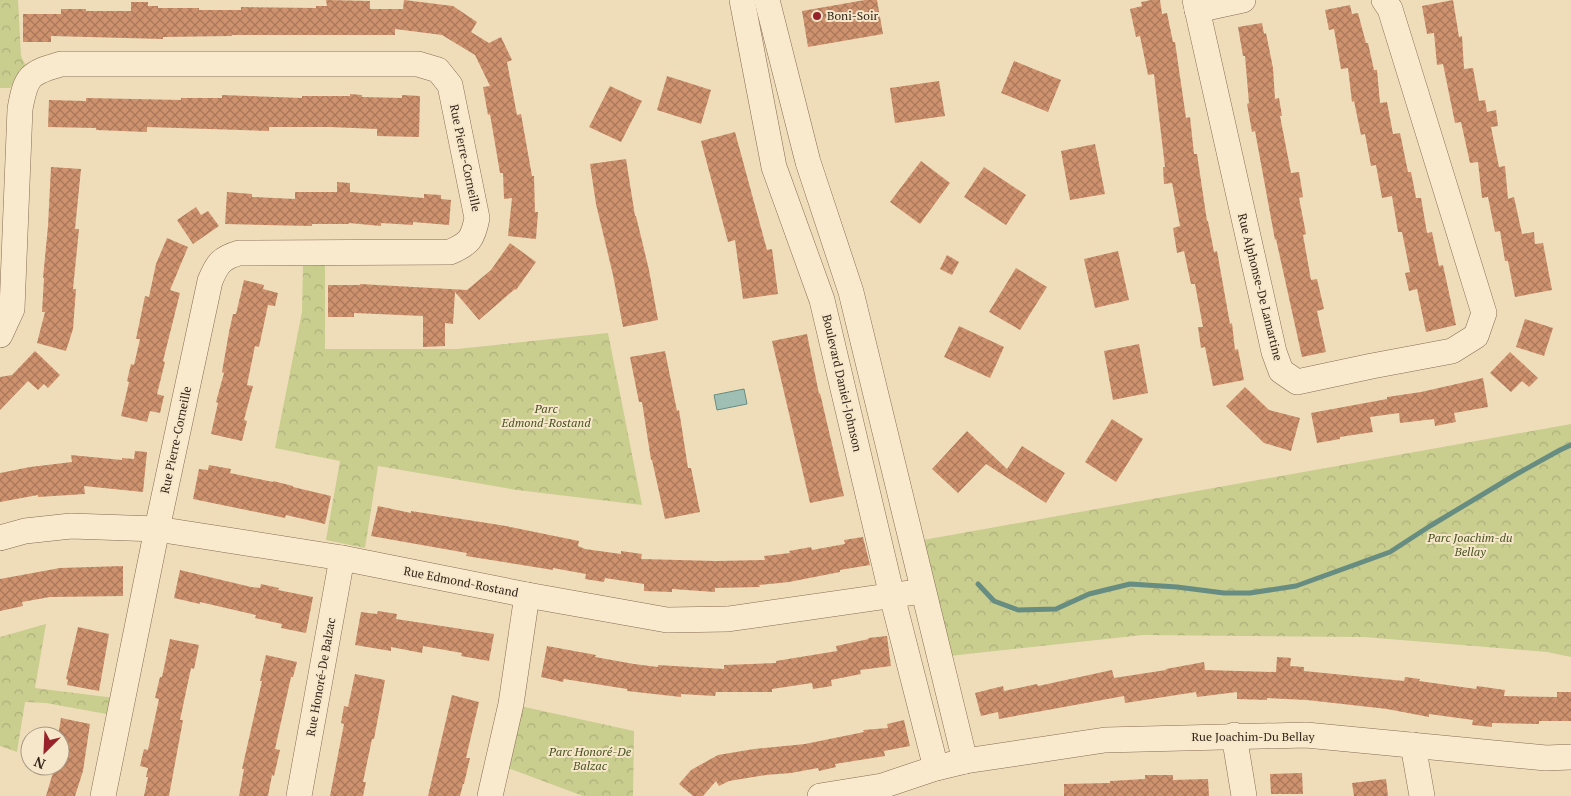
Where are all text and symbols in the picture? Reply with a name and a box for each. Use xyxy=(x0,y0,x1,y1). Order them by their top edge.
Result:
place label: Boni-Soir xyxy=(827,8,879,23)
marker: Boni-Soir xyxy=(811,10,823,22)
street label: Rue Pierre-Corneille xyxy=(447,103,484,213)
street label: Rue Alphonse-De Lamartine xyxy=(1235,212,1286,362)
street label: Boulevard Daniel-Johnson xyxy=(819,313,866,453)
street label: Rue Pierre-Corneille xyxy=(157,385,194,495)
park label: Parc Edmond-Rostand xyxy=(500,401,591,430)
park label: Parc Joachim-du Bellay xyxy=(1427,530,1512,559)
street label: Rue Edmond-Rostand xyxy=(402,563,520,600)
street label: Rue Honoré-De Balzac xyxy=(303,616,338,737)
north arrow xyxy=(20,726,70,776)
street label: Rue Joachim-Du Bellay xyxy=(1191,729,1315,744)
park label: Parc Honoré-De Balzac xyxy=(548,744,632,773)
text: N xyxy=(30,752,48,774)

